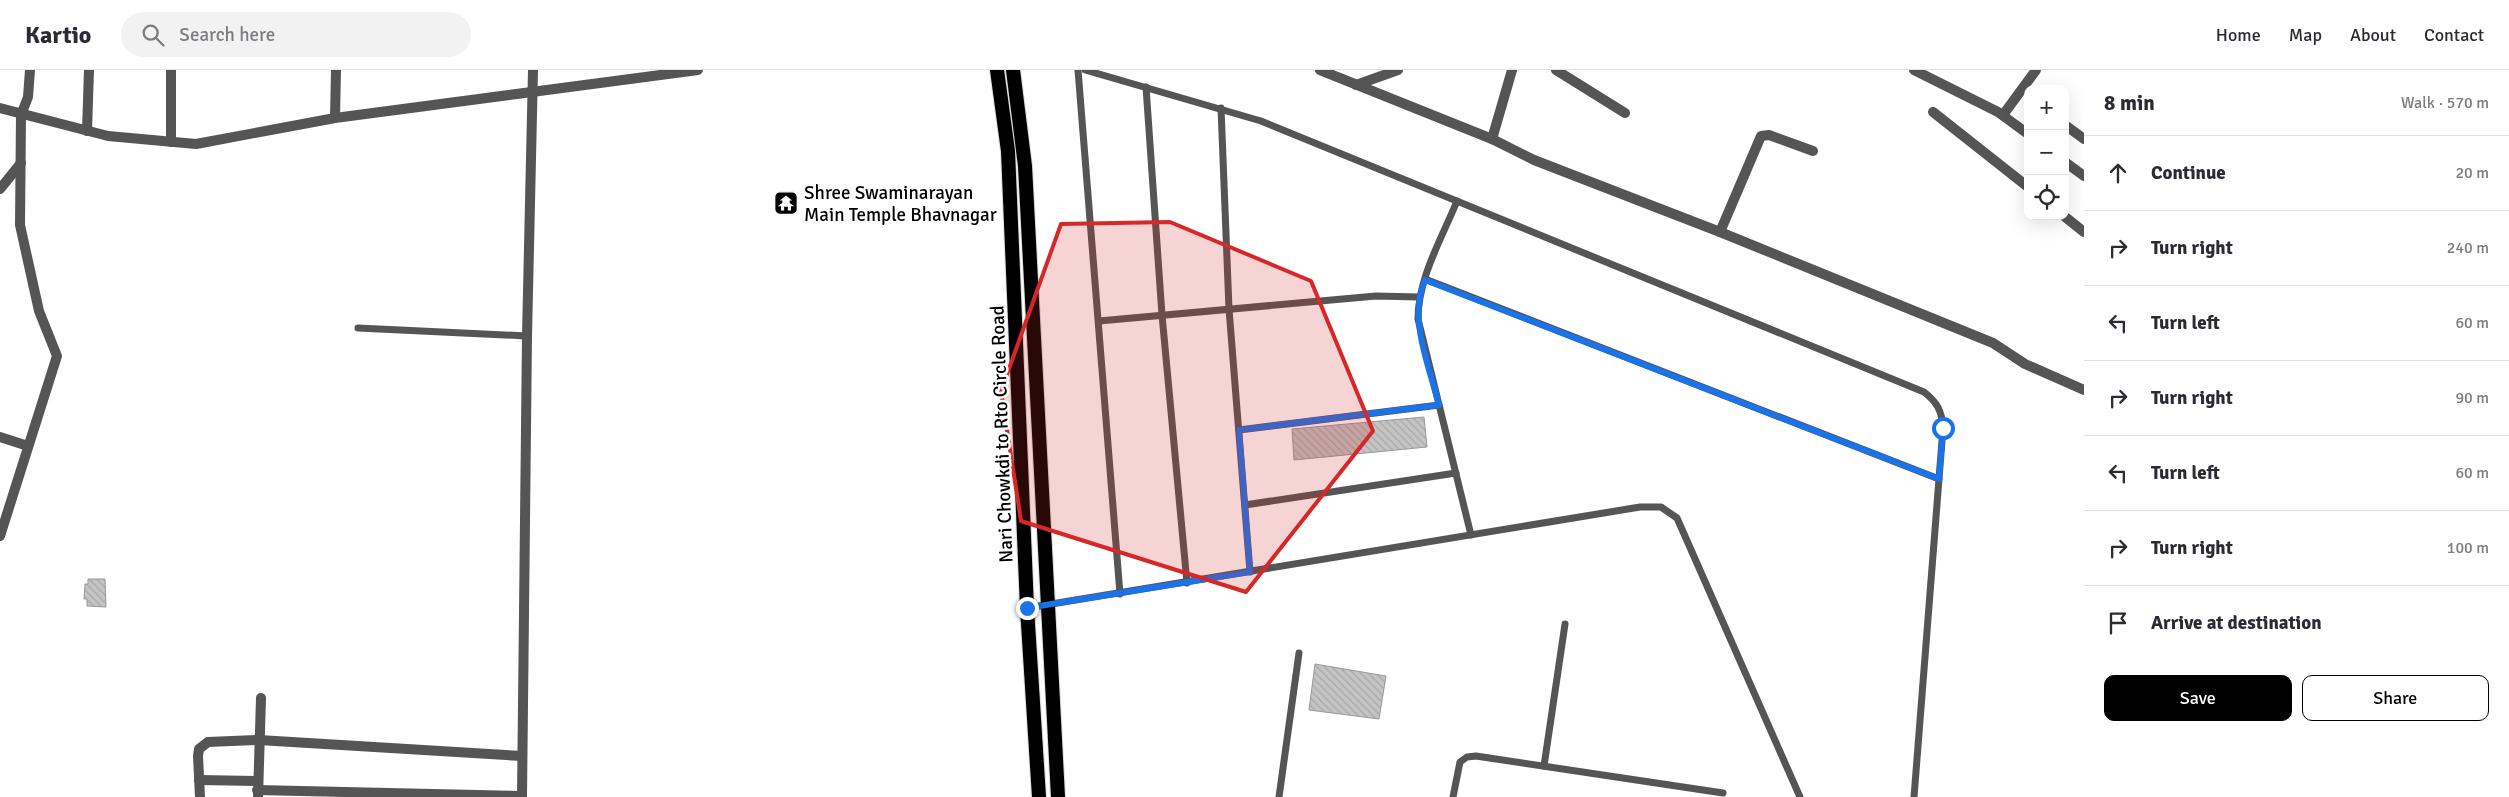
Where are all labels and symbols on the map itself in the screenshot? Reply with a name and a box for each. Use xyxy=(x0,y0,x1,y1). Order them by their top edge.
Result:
place label: Shree Swaminarayan Main Temple Bhavnagar xyxy=(804,181,997,227)
temple icon: Shree Swaminarayan Main Temple Bhavnagar xyxy=(773,190,799,216)
street label: Nari Chowkdi to Rto Circle Road xyxy=(986,305,1018,563)
route start xyxy=(1932,417,1955,440)
route end xyxy=(1016,597,1039,620)

